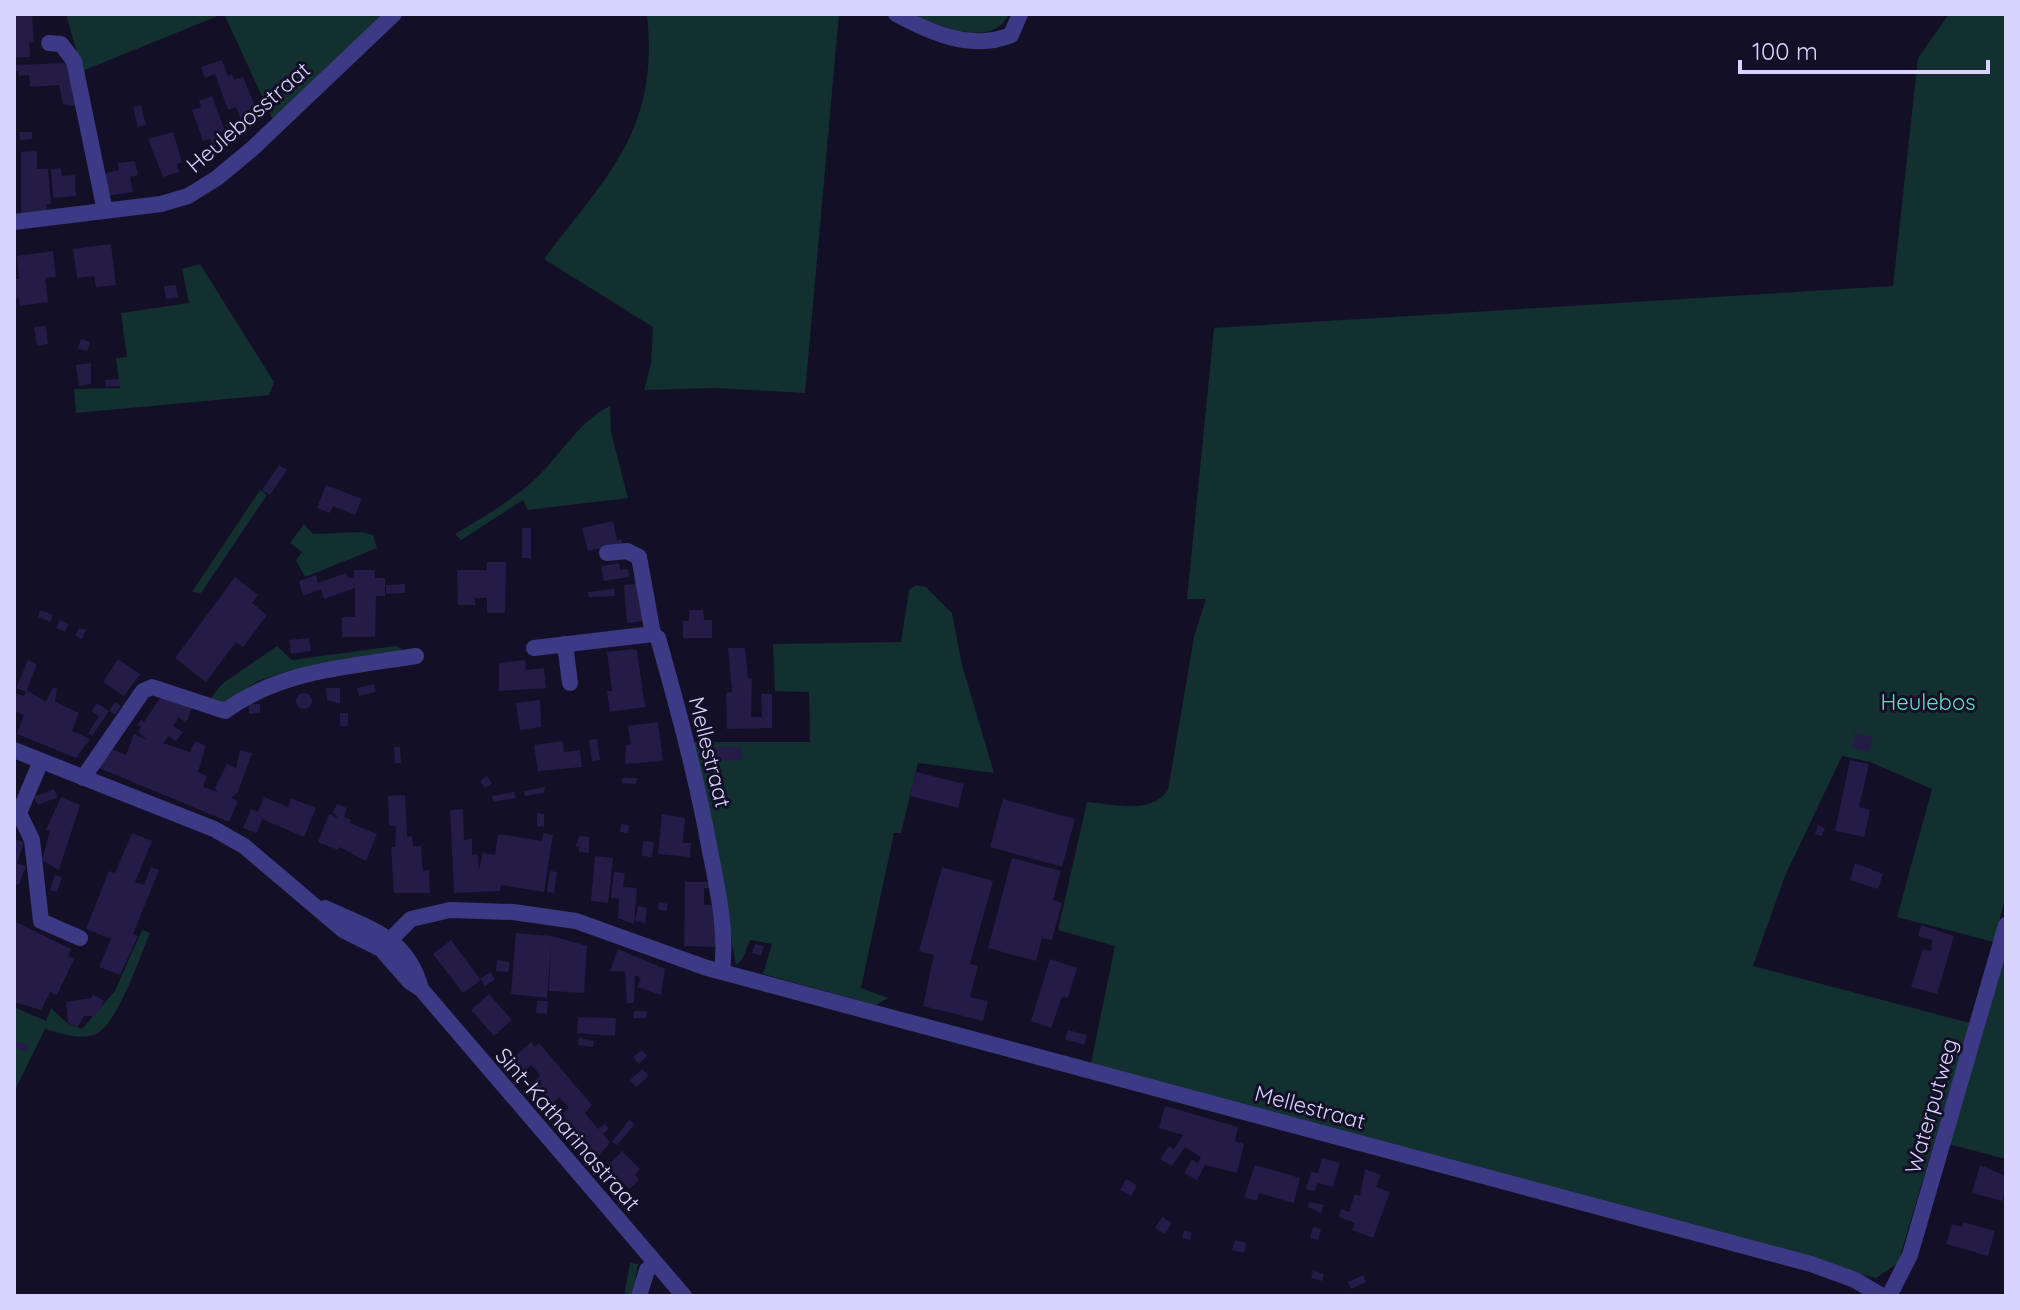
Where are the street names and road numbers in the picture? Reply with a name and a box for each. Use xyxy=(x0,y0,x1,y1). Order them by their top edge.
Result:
street label: Heulebosstraat xyxy=(180,55,316,179)
street label: Mellestraat xyxy=(683,694,737,810)
street label: Waterputweg xyxy=(1898,1035,1964,1177)
street label: Sint-Katharinastraat xyxy=(490,1042,646,1216)
street label: Mellestraat xyxy=(1252,1079,1368,1135)

